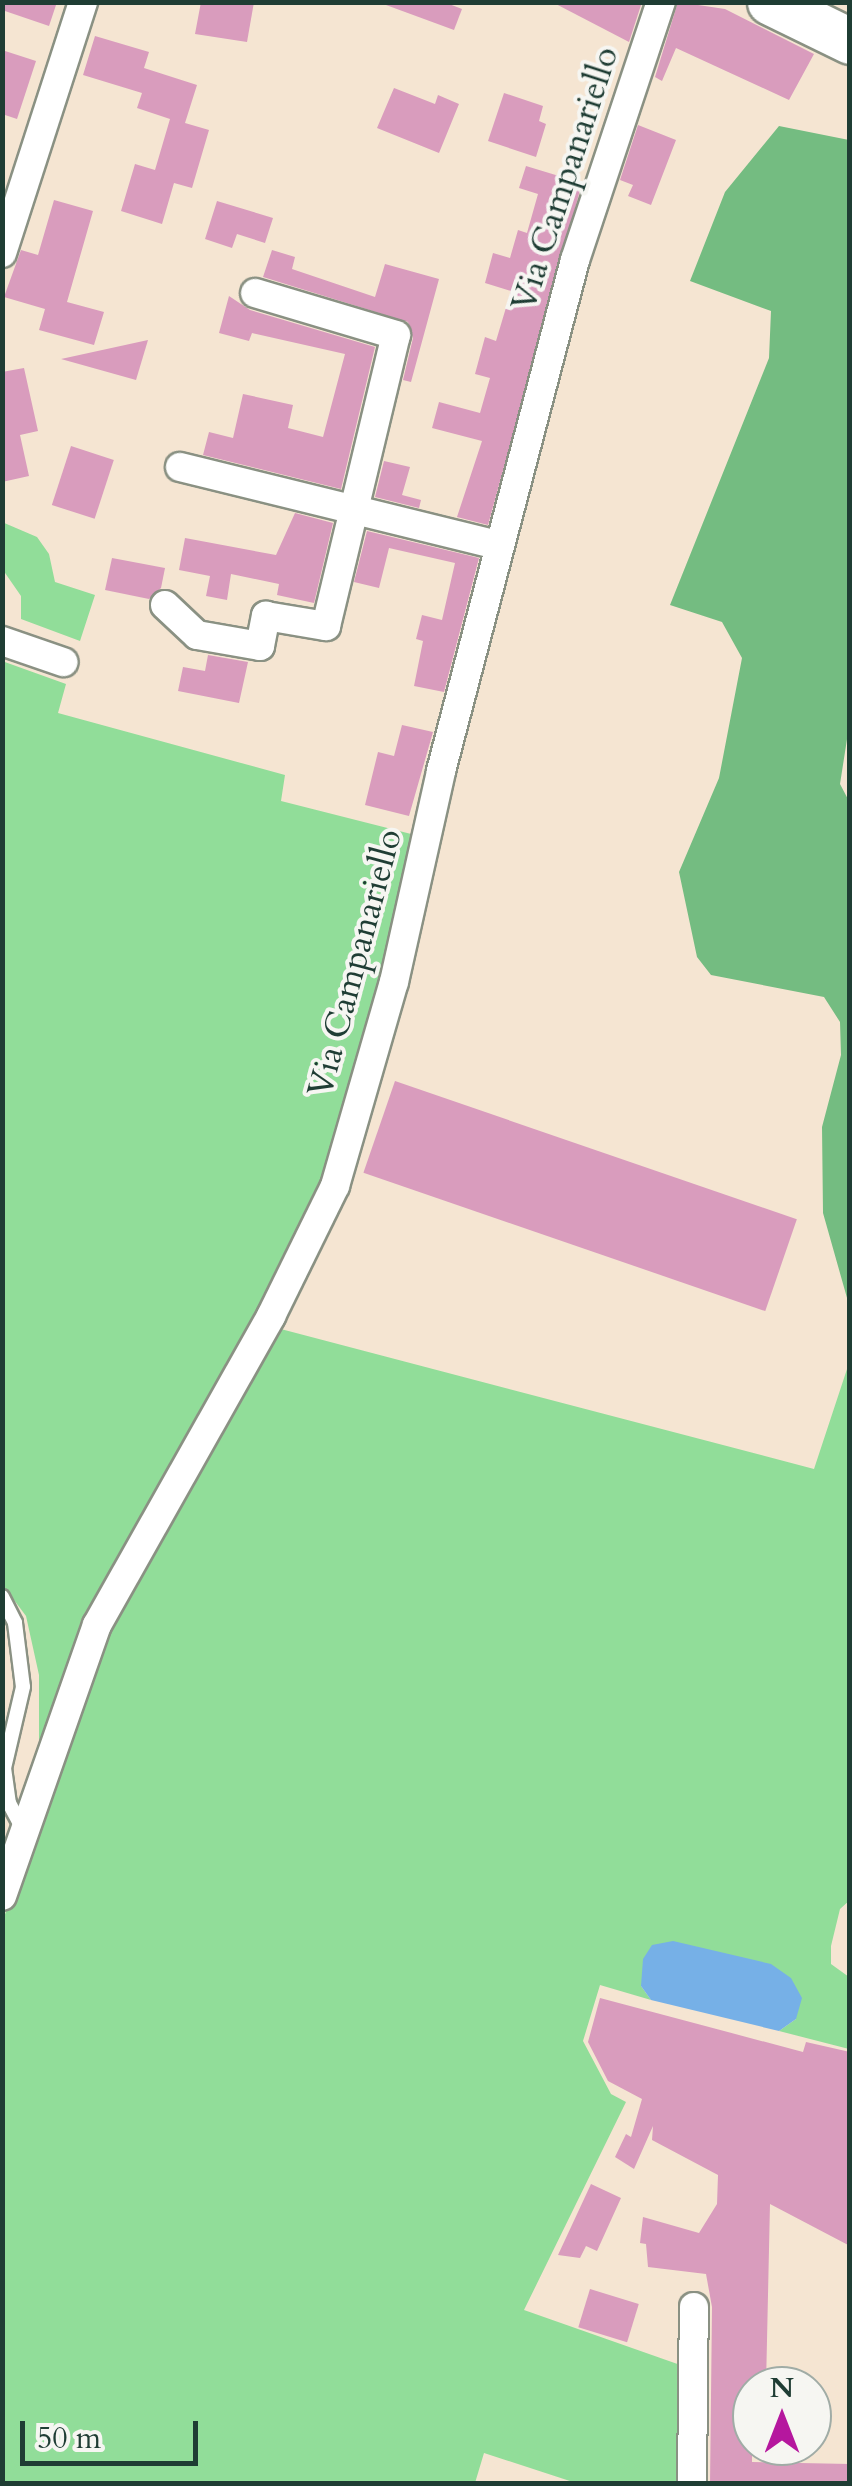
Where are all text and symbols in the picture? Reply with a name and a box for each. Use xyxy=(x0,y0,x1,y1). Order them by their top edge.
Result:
street label: Via Campanariello xyxy=(502,41,628,317)
street label: Via Campanariello xyxy=(299,824,411,1102)
north arrow xyxy=(732,2366,832,2466)
text: N xyxy=(770,2369,794,2407)
scale bar xyxy=(25,2401,202,2463)
text: 50 m xyxy=(37,2418,101,2459)

